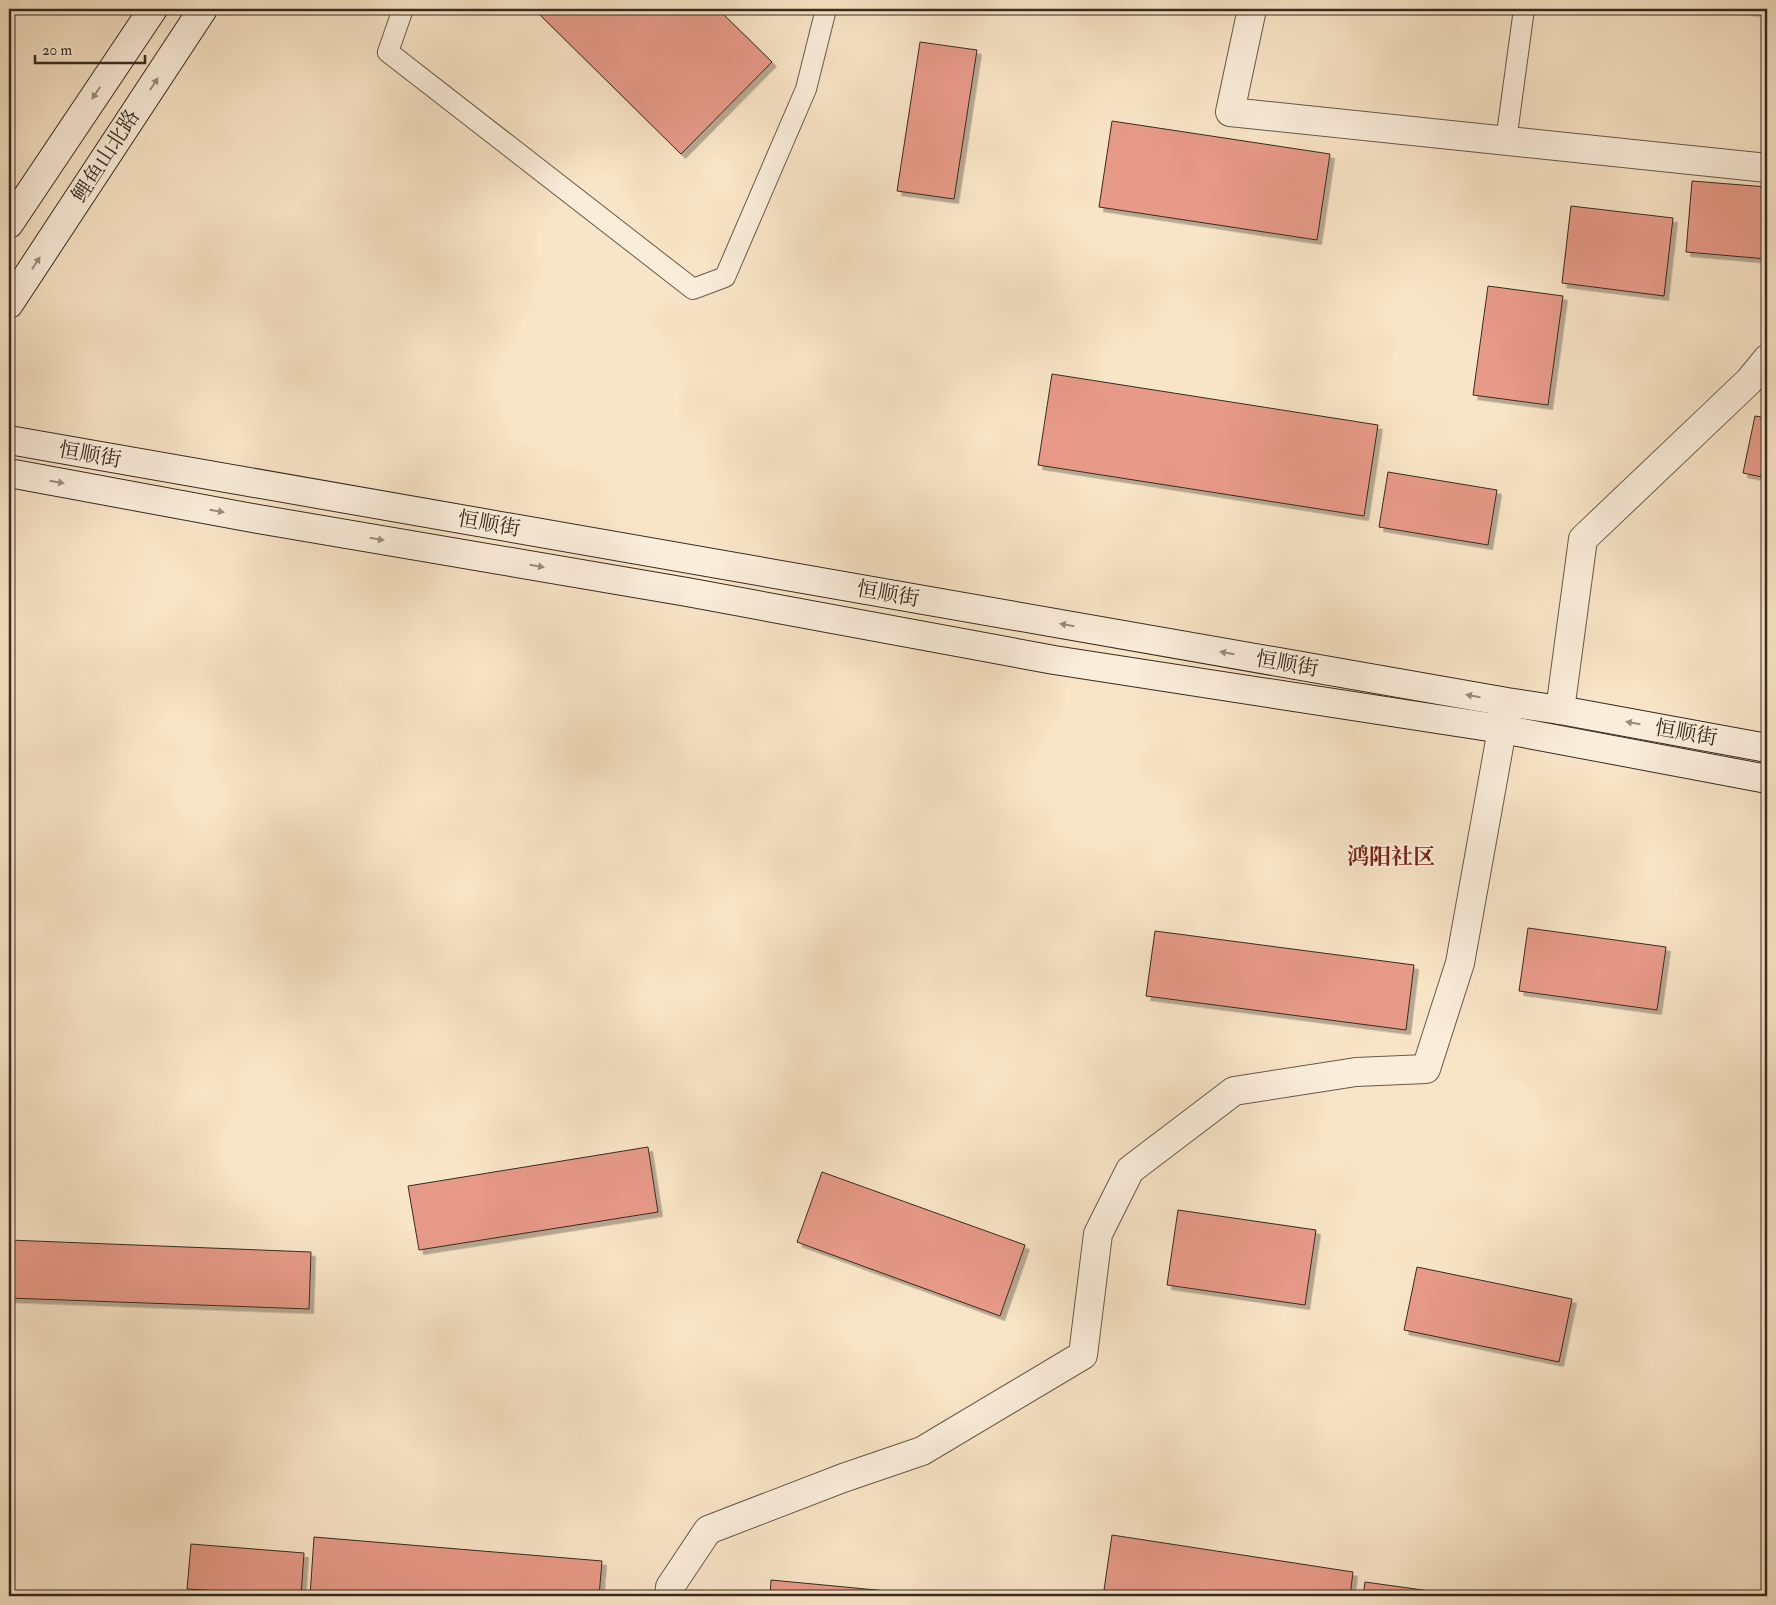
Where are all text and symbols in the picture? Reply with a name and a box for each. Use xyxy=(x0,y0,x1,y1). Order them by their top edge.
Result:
scale bar xyxy=(35,32,145,64)
text: 20 m xyxy=(42,41,72,60)
one-way arrow xyxy=(149,77,159,90)
one-way arrow xyxy=(92,86,101,100)
street label: 鲤鱼山北路 xyxy=(66,105,146,207)
one-way arrow xyxy=(31,256,40,270)
street label: 恒顺街 xyxy=(57,436,123,474)
one-way arrow xyxy=(49,478,65,486)
street label: 恒顺街 xyxy=(456,505,522,543)
one-way arrow xyxy=(209,508,225,516)
one-way arrow xyxy=(369,536,385,544)
one-way arrow xyxy=(529,563,545,571)
street label: 恒顺街 xyxy=(855,575,921,613)
one-way arrow xyxy=(1058,621,1074,629)
street label: 恒顺街 xyxy=(1254,645,1320,683)
one-way arrow xyxy=(1218,649,1234,657)
one-way arrow xyxy=(1465,692,1481,700)
street label: 恒顺街 xyxy=(1653,714,1719,752)
one-way arrow xyxy=(1625,719,1641,727)
district label: 鸿阳社区 xyxy=(1347,843,1435,871)

